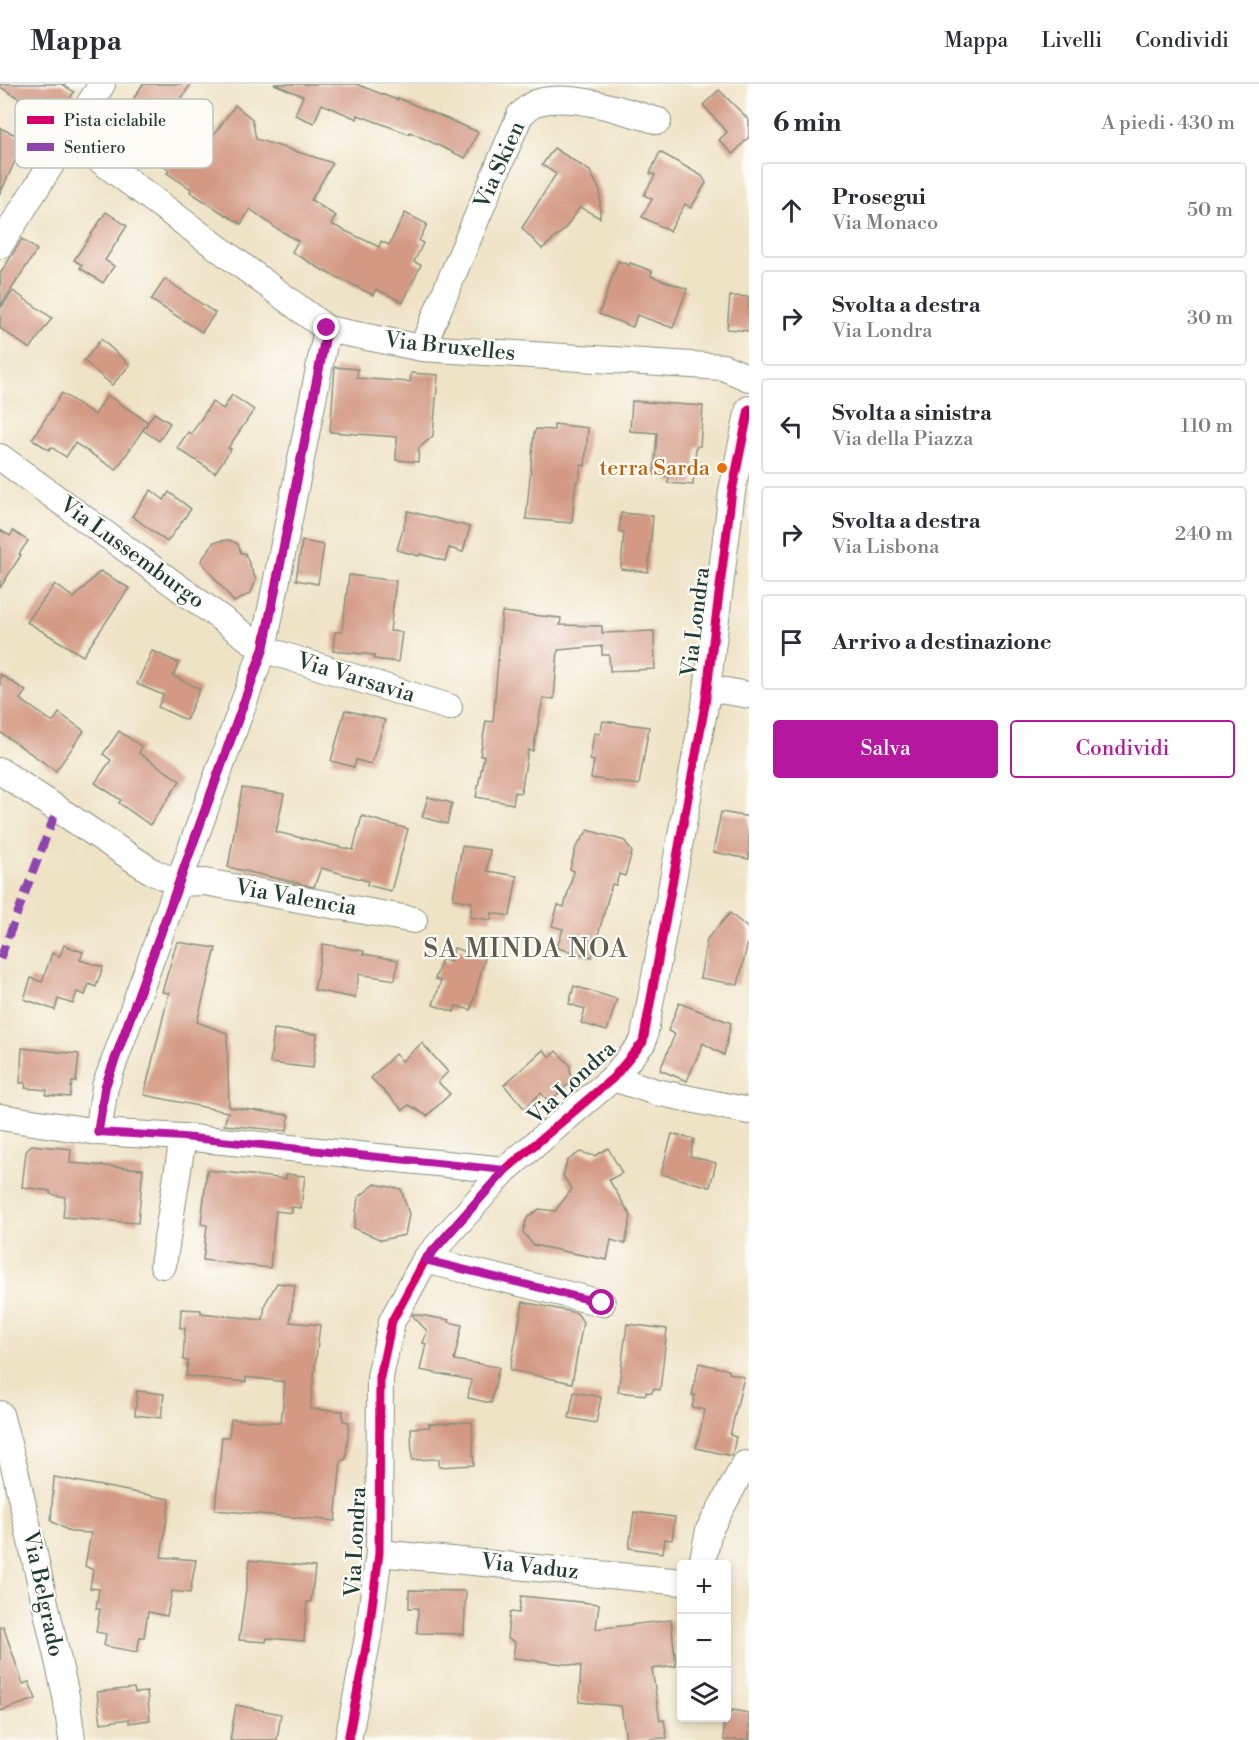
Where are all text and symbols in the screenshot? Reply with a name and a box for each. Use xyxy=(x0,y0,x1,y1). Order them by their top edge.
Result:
text: Mappa xyxy=(30,24,122,59)
text: Mappa xyxy=(944,28,1008,54)
text: Livelli xyxy=(1041,28,1102,54)
text: Condividi xyxy=(1135,28,1229,54)
legend xyxy=(15,99,213,168)
text: 6 min xyxy=(773,107,841,139)
text: Pista ciclabile xyxy=(64,111,166,131)
text: A piedi · 430 m xyxy=(1102,111,1235,136)
street label: Via Skien xyxy=(468,117,531,214)
text: Sentiero xyxy=(64,138,126,158)
text: Prosegui xyxy=(832,184,926,211)
icon: ahead xyxy=(775,194,808,227)
text: 50 m xyxy=(1187,198,1233,223)
text: Via Monaco xyxy=(832,211,938,236)
text: Svolta a destra xyxy=(832,292,981,319)
icon: right xyxy=(775,302,808,335)
text: 30 m xyxy=(1187,306,1233,331)
route end xyxy=(313,314,339,340)
text: Via Londra xyxy=(832,319,932,344)
street label: Via Bruxelles xyxy=(382,327,517,367)
text: Svolta a sinistra xyxy=(832,400,992,427)
icon: left xyxy=(775,410,808,443)
text: 110 m xyxy=(1181,414,1233,439)
text: Via della Piazza xyxy=(832,427,973,452)
place label: terra Sarda xyxy=(600,455,711,482)
marker: terra Sarda xyxy=(715,461,729,475)
street label: Via Lussemburgo xyxy=(54,491,210,615)
text: Svolta a destra xyxy=(832,508,981,535)
icon: right xyxy=(775,518,808,551)
text: 240 m xyxy=(1175,522,1233,547)
text: Via Lisbona xyxy=(832,535,939,560)
street label: Via Londra xyxy=(676,565,716,679)
icon: arrive xyxy=(775,626,808,659)
text: Arrivo a destinazione xyxy=(832,629,1052,656)
street label: Via Varsavia xyxy=(293,647,419,709)
button: Salva xyxy=(773,720,998,778)
button: Condividi xyxy=(1010,720,1235,778)
street label: Via Valencia xyxy=(232,874,360,922)
district label: SA MINDA NOA xyxy=(423,933,629,965)
street label: Via Londra xyxy=(522,1035,622,1131)
route start xyxy=(588,1289,614,1315)
street label: Via Londra xyxy=(340,1485,372,1599)
street label: Via Belgrado xyxy=(16,1528,69,1659)
street label: Via Vaduz xyxy=(479,1548,580,1586)
map controls xyxy=(677,1560,731,1722)
button: + xyxy=(677,1560,731,1614)
button: − xyxy=(677,1614,731,1668)
button: layers xyxy=(677,1668,731,1722)

